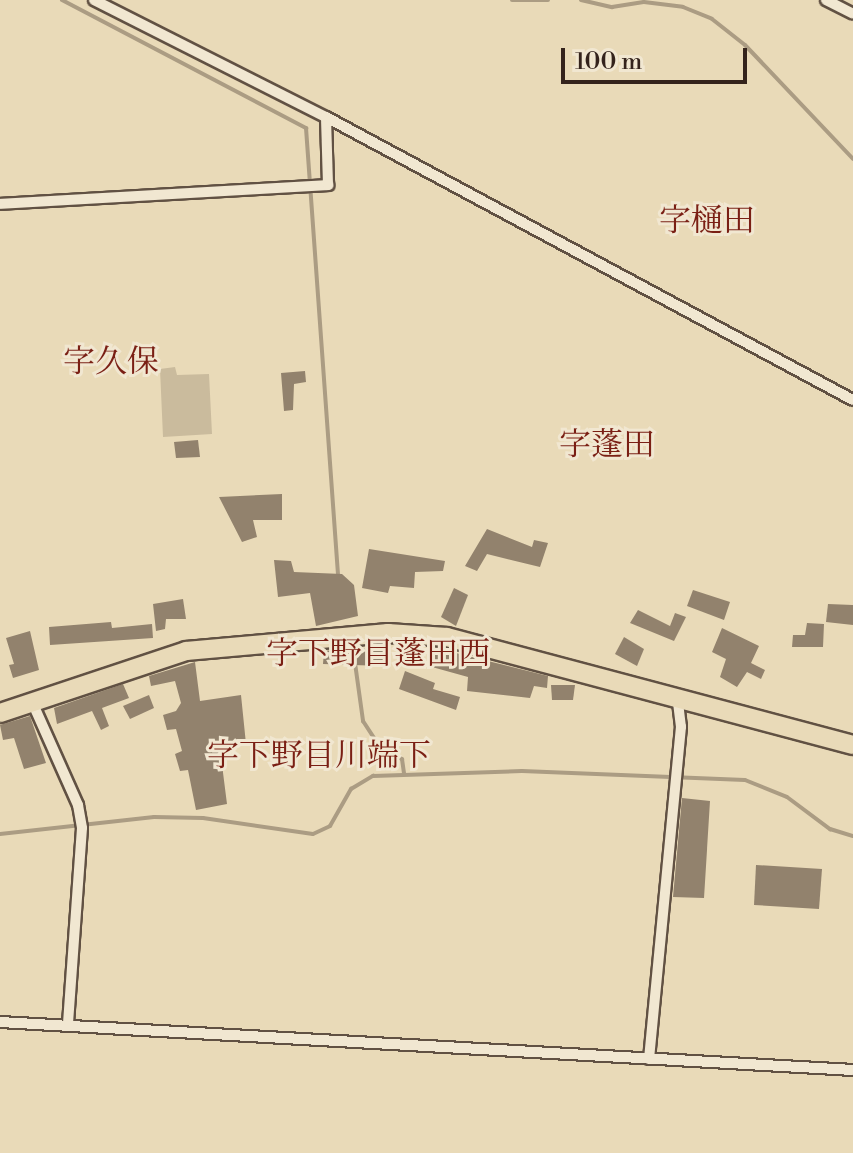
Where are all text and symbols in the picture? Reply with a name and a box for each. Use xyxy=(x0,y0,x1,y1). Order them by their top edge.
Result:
scale bar xyxy=(565,32,751,82)
text: 100 m xyxy=(575,47,642,77)
district label: 字樋田 xyxy=(659,202,755,240)
district label: 字久保 xyxy=(63,343,159,381)
district label: 字蓬田 xyxy=(559,426,655,464)
district label: 字下野目蓬田西 xyxy=(266,635,490,673)
district label: 字下野目川端下 xyxy=(207,737,431,775)

